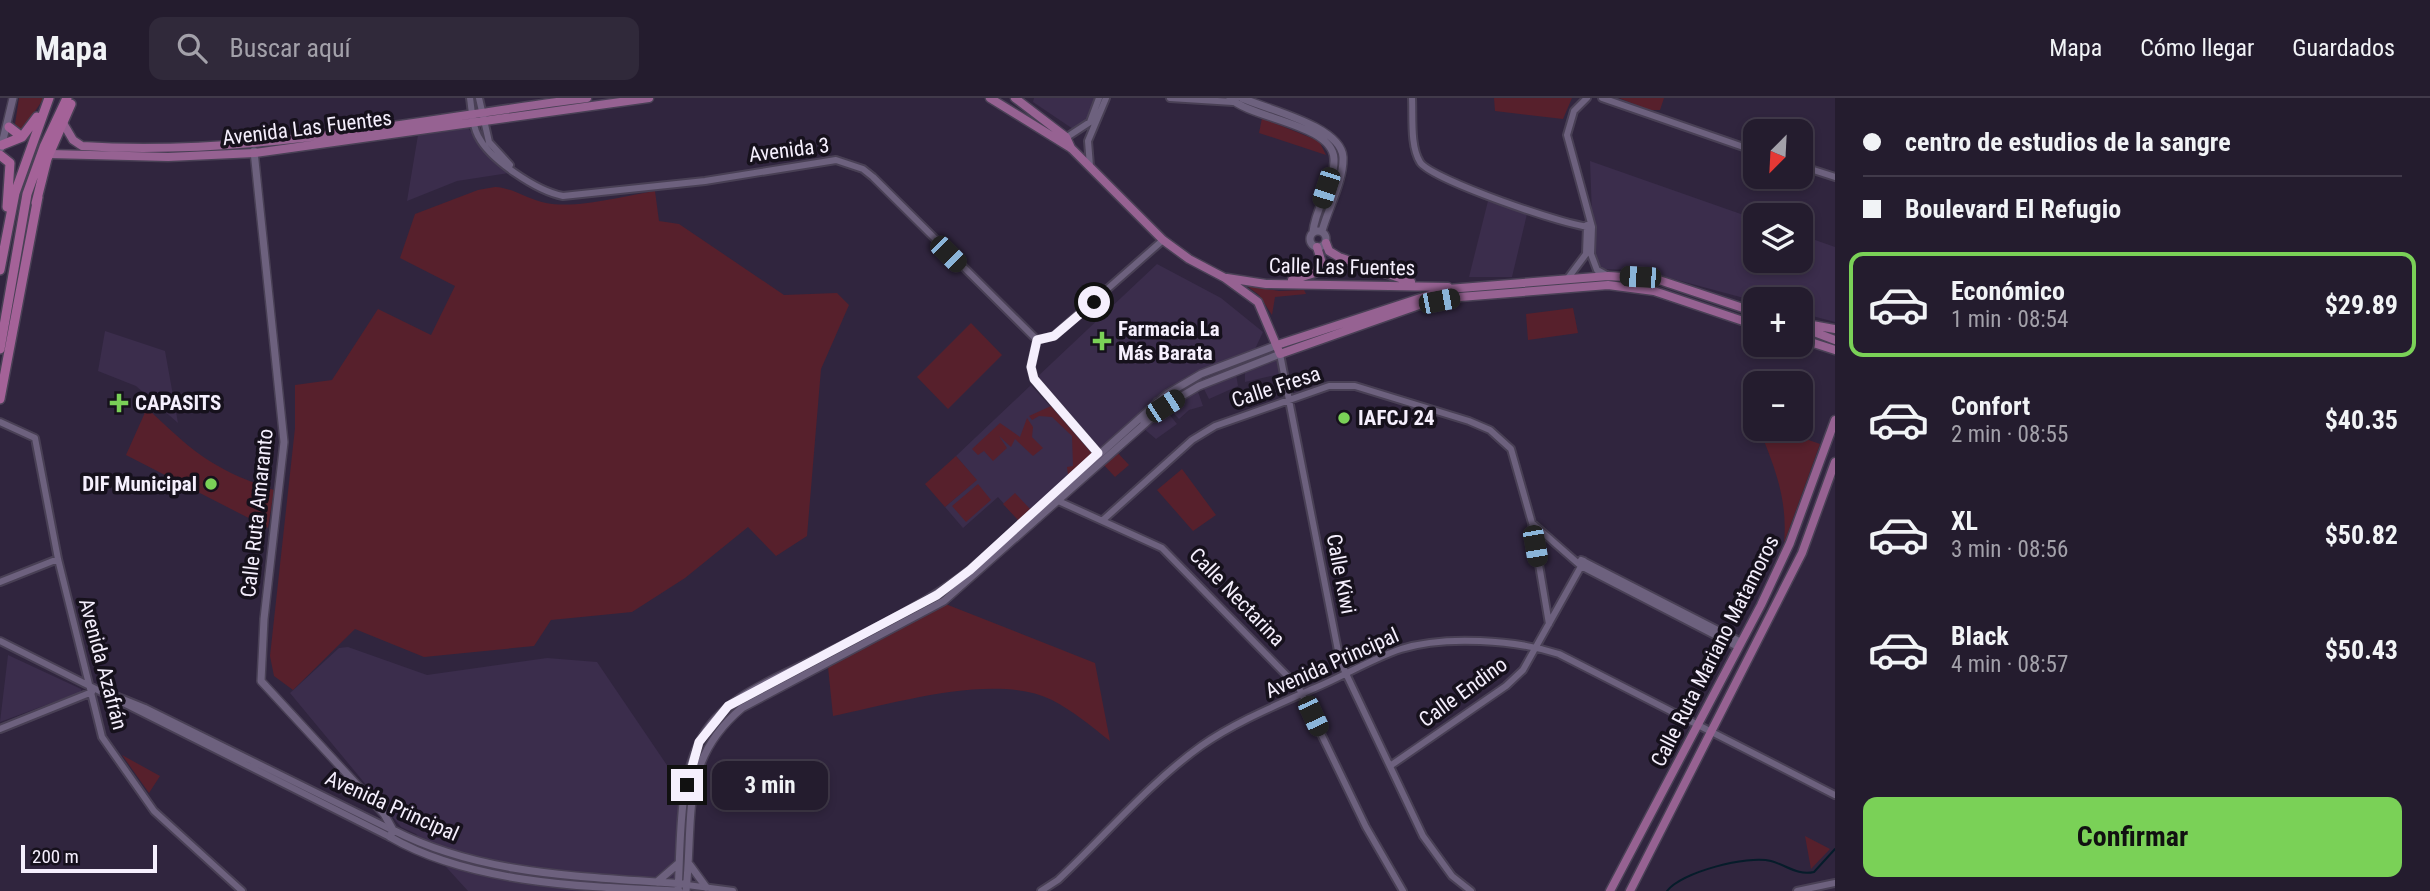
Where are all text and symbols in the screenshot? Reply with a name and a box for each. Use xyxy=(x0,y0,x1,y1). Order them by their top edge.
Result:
search box xyxy=(149,17,639,80)
text: Mapa xyxy=(35,29,107,68)
icon: search xyxy=(173,29,211,67)
text: Buscar aquí xyxy=(229,33,351,63)
text: Mapa xyxy=(2049,34,2102,62)
text: Cómo llegar xyxy=(2140,34,2254,62)
text: Guardados xyxy=(2292,34,2395,62)
street label: Avenida Las Fuentes xyxy=(221,106,393,150)
north arrow xyxy=(1743,119,1813,189)
map controls xyxy=(1743,119,1813,441)
text: centro de estudios de la sangre xyxy=(1905,127,2231,157)
street label: Avenida 3 xyxy=(747,133,831,167)
car xyxy=(1310,165,1343,211)
text: Boulevard El Refugio xyxy=(1905,194,2121,224)
button: layers xyxy=(1743,203,1813,273)
car xyxy=(926,232,971,276)
street label: Calle Las Fuentes xyxy=(1269,254,1415,280)
car xyxy=(1619,265,1662,289)
icon: car xyxy=(1867,273,1930,336)
text: Económico xyxy=(1951,276,2065,306)
route start xyxy=(1078,286,1110,318)
car xyxy=(1417,287,1462,315)
button: + xyxy=(1743,287,1813,357)
text: $29.89 xyxy=(2325,290,2398,320)
text: 1 min · 08:54 xyxy=(1951,306,2068,333)
place label: Farmacia La Más Barata xyxy=(1118,317,1220,365)
marker: Farmacia La Más Barata xyxy=(1092,331,1112,351)
street label: Calle Fresa xyxy=(1229,361,1323,413)
button: − xyxy=(1743,371,1813,441)
car xyxy=(1142,386,1189,426)
icon: car xyxy=(1867,388,1930,451)
place label: CAPASITS xyxy=(135,391,221,415)
text: Confort xyxy=(1951,391,2030,421)
marker: CAPASITS xyxy=(109,393,129,413)
text: $40.35 xyxy=(2325,405,2398,435)
place label: IAFCJ 24 xyxy=(1358,406,1435,430)
marker: IAFCJ 24 xyxy=(1336,410,1352,426)
text: 2 min · 08:55 xyxy=(1951,421,2068,448)
street label: Calle Ruta Amaranto xyxy=(236,428,278,598)
place label: DIF Municipal xyxy=(82,472,197,496)
marker: DIF Municipal xyxy=(203,476,219,492)
icon: car xyxy=(1867,503,1930,566)
text: XL xyxy=(1951,506,1978,536)
text: $50.82 xyxy=(2325,520,2398,550)
car xyxy=(1522,523,1549,569)
street label: Calle Ruta Mariano Matamoros xyxy=(1646,531,1784,771)
street label: Calle Kiwi xyxy=(1321,532,1361,616)
text: 3 min · 08:56 xyxy=(1951,536,2068,563)
street label: Calle Nectarina xyxy=(1184,543,1290,651)
street label: Avenida Azafrán xyxy=(74,596,132,732)
icon: car xyxy=(1867,618,1930,681)
text: Black xyxy=(1951,621,2009,651)
street label: Avenida Principal xyxy=(1262,623,1402,703)
text: $50.43 xyxy=(2325,635,2398,665)
text: 4 min · 08:57 xyxy=(1951,651,2068,678)
street label: Calle Endino xyxy=(1414,652,1512,732)
car xyxy=(1295,693,1332,739)
callout: 3 min xyxy=(712,760,827,810)
street label: Avenida Principal xyxy=(322,766,462,846)
route end xyxy=(671,769,703,801)
text: 3 min xyxy=(744,772,796,799)
button: Confirmar xyxy=(1863,797,2402,877)
scale bar xyxy=(21,842,158,874)
text: 200 m xyxy=(32,845,79,868)

